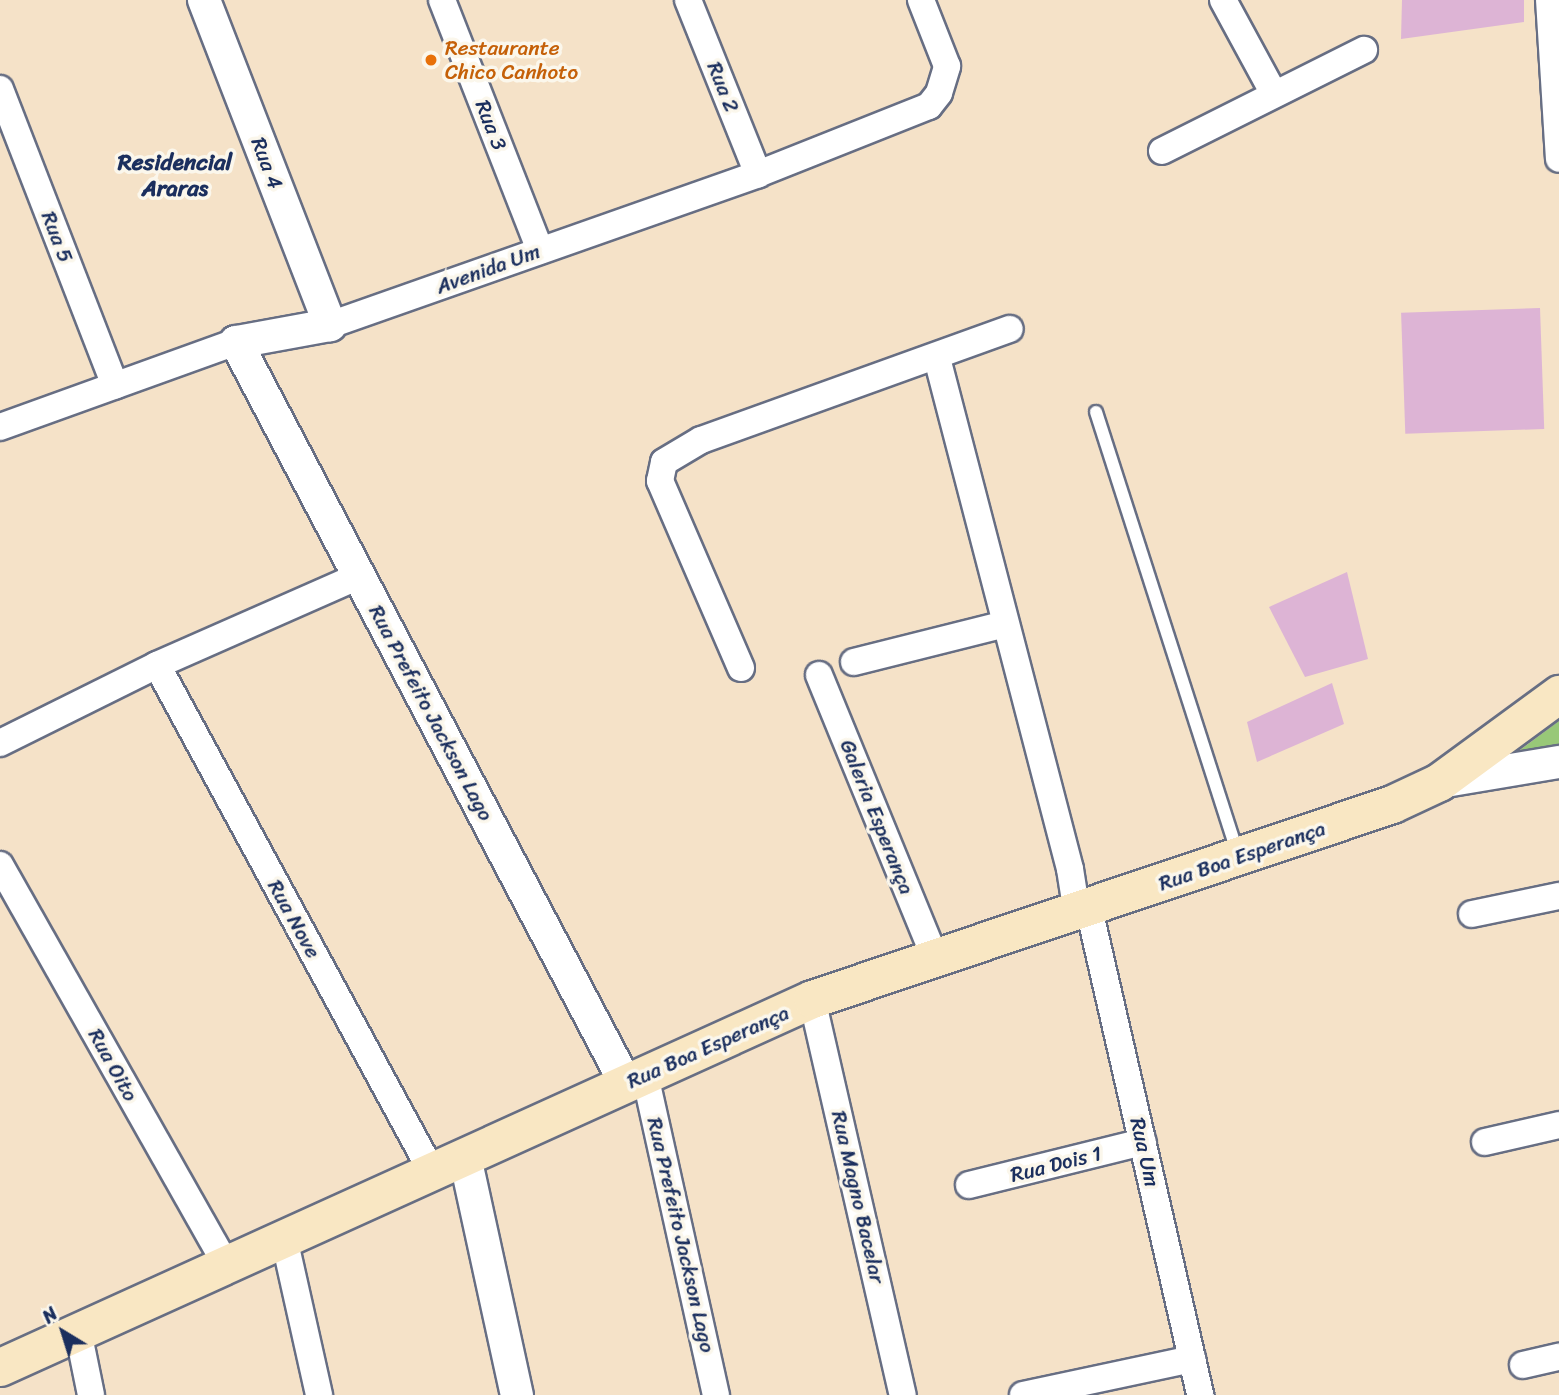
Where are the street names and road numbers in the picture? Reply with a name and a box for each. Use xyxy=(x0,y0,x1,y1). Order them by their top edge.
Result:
street label: Rua 2 xyxy=(702,58,744,116)
street label: Rua 3 xyxy=(470,96,512,154)
street label: Rua 4 xyxy=(246,134,288,192)
street label: Rua 5 xyxy=(36,208,78,266)
street label: Avenida Um xyxy=(433,239,543,299)
street label: Rua Prefeito Jackson Lago xyxy=(363,600,499,826)
street label: Galeria Esperança xyxy=(834,736,920,898)
street label: Rua Boa Esperança xyxy=(1155,816,1329,896)
street label: Rua Nove xyxy=(262,875,326,963)
street label: Rua Boa Esperança xyxy=(623,1000,793,1094)
street label: Rua Oito xyxy=(83,1024,143,1106)
street label: Rua Magno Bacelar xyxy=(826,1108,890,1286)
street label: Rua Prefeito Jackson Lago xyxy=(641,1114,721,1356)
street label: Rua Um xyxy=(1125,1115,1165,1189)
street label: Rua Dois 1 xyxy=(1008,1141,1104,1187)

